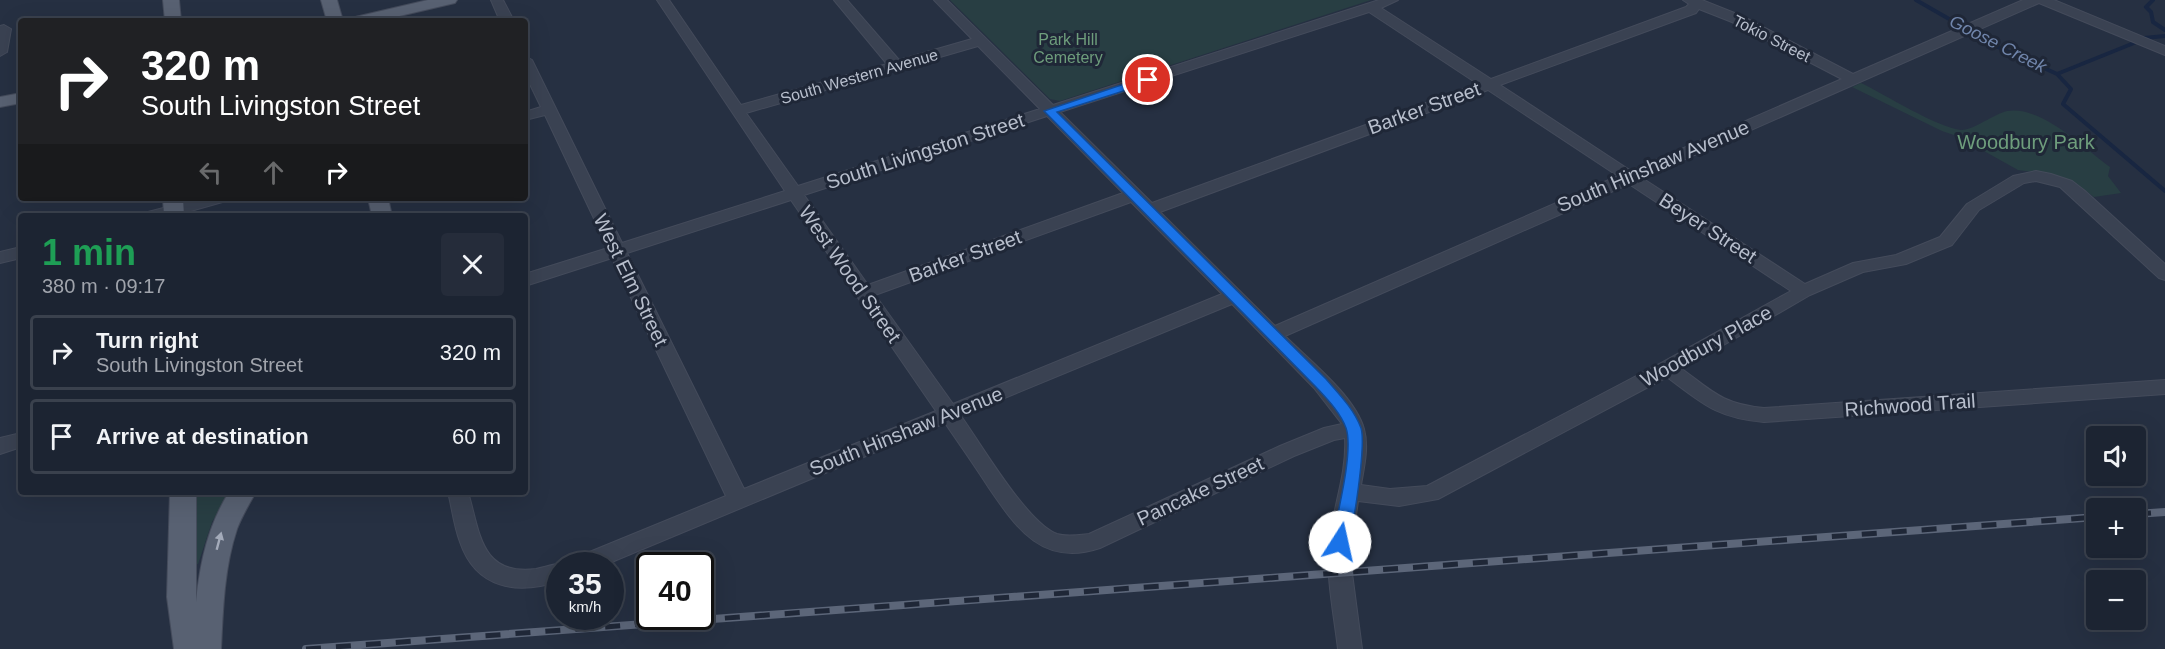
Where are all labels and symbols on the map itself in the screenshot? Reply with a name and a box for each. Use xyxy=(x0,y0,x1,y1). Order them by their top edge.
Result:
water label: Goose Creek xyxy=(1946,11,2051,77)
street label: Tokio Street xyxy=(1730,12,1814,65)
park label: Park Hill Cemetery xyxy=(1033,31,1103,66)
street label: South Western Avenue xyxy=(778,46,940,107)
pin xyxy=(1122,54,1173,105)
street label: Barker Street xyxy=(1365,77,1484,138)
street label: South Livingston Street xyxy=(823,108,1027,193)
street label: South Hinshaw Avenue xyxy=(1554,116,1752,216)
park label: Woodbury Park xyxy=(1957,131,2096,153)
street label: Beyer Street xyxy=(1655,189,1761,268)
street label: West Wood Street xyxy=(795,202,906,347)
street label: West Elm Street xyxy=(590,210,673,350)
street label: Barker Street xyxy=(906,225,1025,286)
street label: Woodbury Place xyxy=(1637,301,1775,391)
street label: South Hinshaw Avenue xyxy=(806,382,1006,480)
street label: Richwood Trail xyxy=(1844,389,1976,421)
street label: Pancake Street xyxy=(1133,452,1267,530)
position arrow xyxy=(1308,510,1372,574)
one-way arrow xyxy=(215,532,225,550)
speed limit sign: 40 xyxy=(636,552,714,630)

